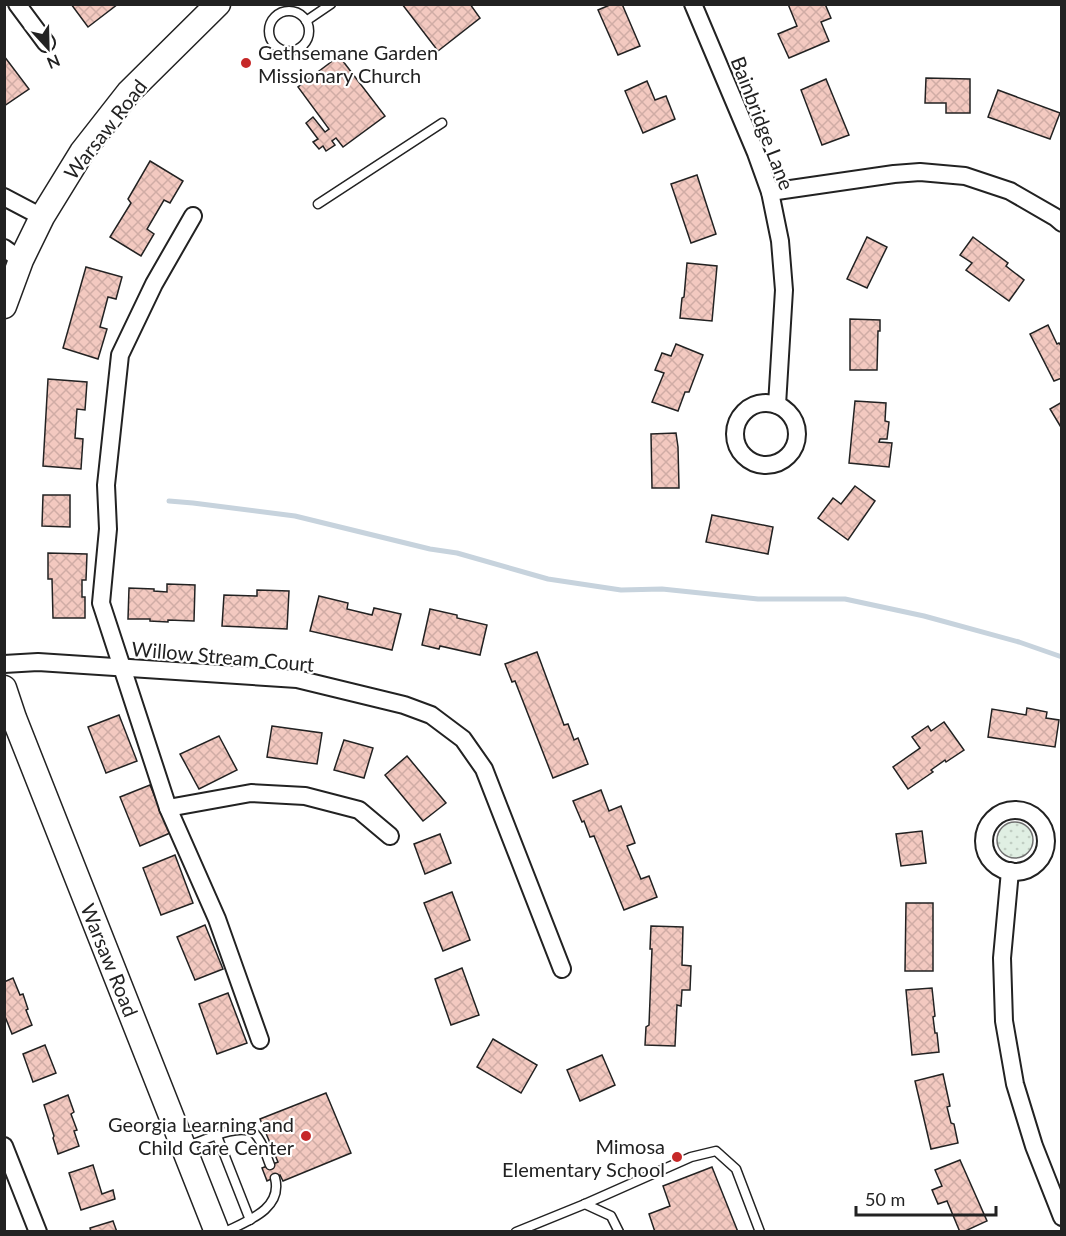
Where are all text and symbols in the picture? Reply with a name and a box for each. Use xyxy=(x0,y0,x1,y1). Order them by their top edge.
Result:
north arrow xyxy=(18,18,78,78)
place label: Gethsemane Garden Missionary Church xyxy=(258,40,438,87)
text: N xyxy=(45,51,63,73)
street label: Bainbridge Lane xyxy=(727,53,799,193)
marker: Gethsemane Garden Missionary Church xyxy=(239,56,253,70)
street label: Warsaw Road xyxy=(59,74,151,184)
street label: Willow Stream Court xyxy=(131,636,315,676)
street label: Warsaw Road xyxy=(76,900,144,1020)
place label: Georgia Learning and Child Care Center xyxy=(108,1112,295,1159)
marker: Georgia Learning and Child Care Center xyxy=(299,1129,313,1143)
place label: Mimosa Elementary School xyxy=(502,1134,665,1181)
marker: Mimosa Elementary School xyxy=(670,1150,684,1164)
scale bar xyxy=(856,1179,996,1217)
text: 50 m xyxy=(865,1188,905,1210)

